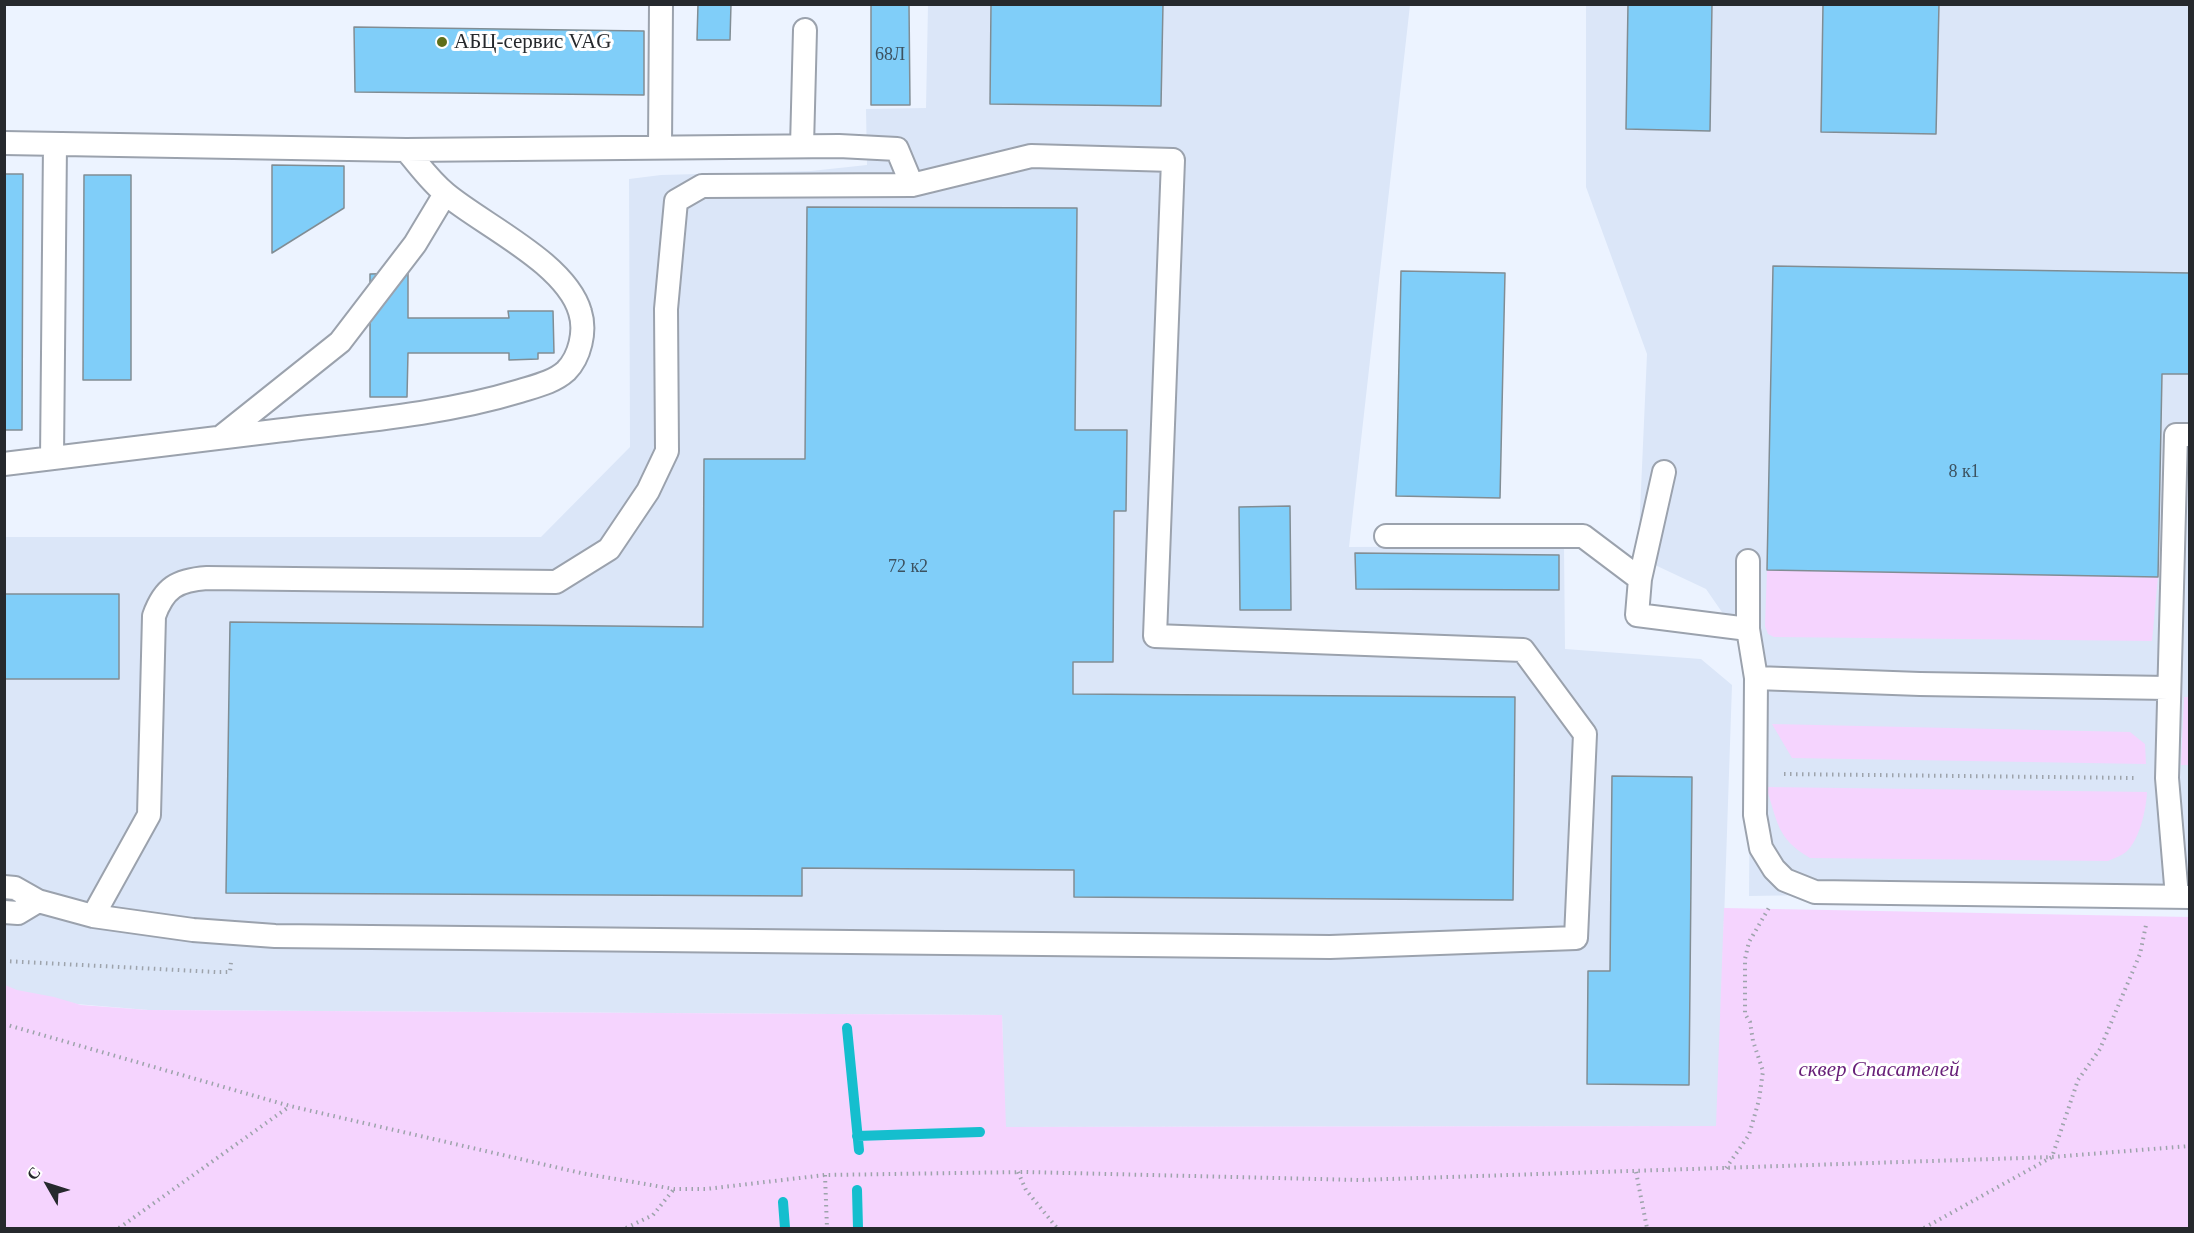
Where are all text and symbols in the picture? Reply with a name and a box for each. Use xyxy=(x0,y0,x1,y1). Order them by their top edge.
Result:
place label: АБЦ-сервис VAG xyxy=(454,29,611,55)
marker: АБЦ-сервис VAG xyxy=(435,35,449,49)
house number: 68Л xyxy=(875,44,905,66)
house number: 8 к1 xyxy=(1948,461,1980,483)
house number: 72 к2 xyxy=(888,556,928,578)
park label: cквер Спасателей xyxy=(1798,1057,1960,1083)
north arrow xyxy=(18,1155,78,1215)
text: С xyxy=(23,1164,44,1183)

